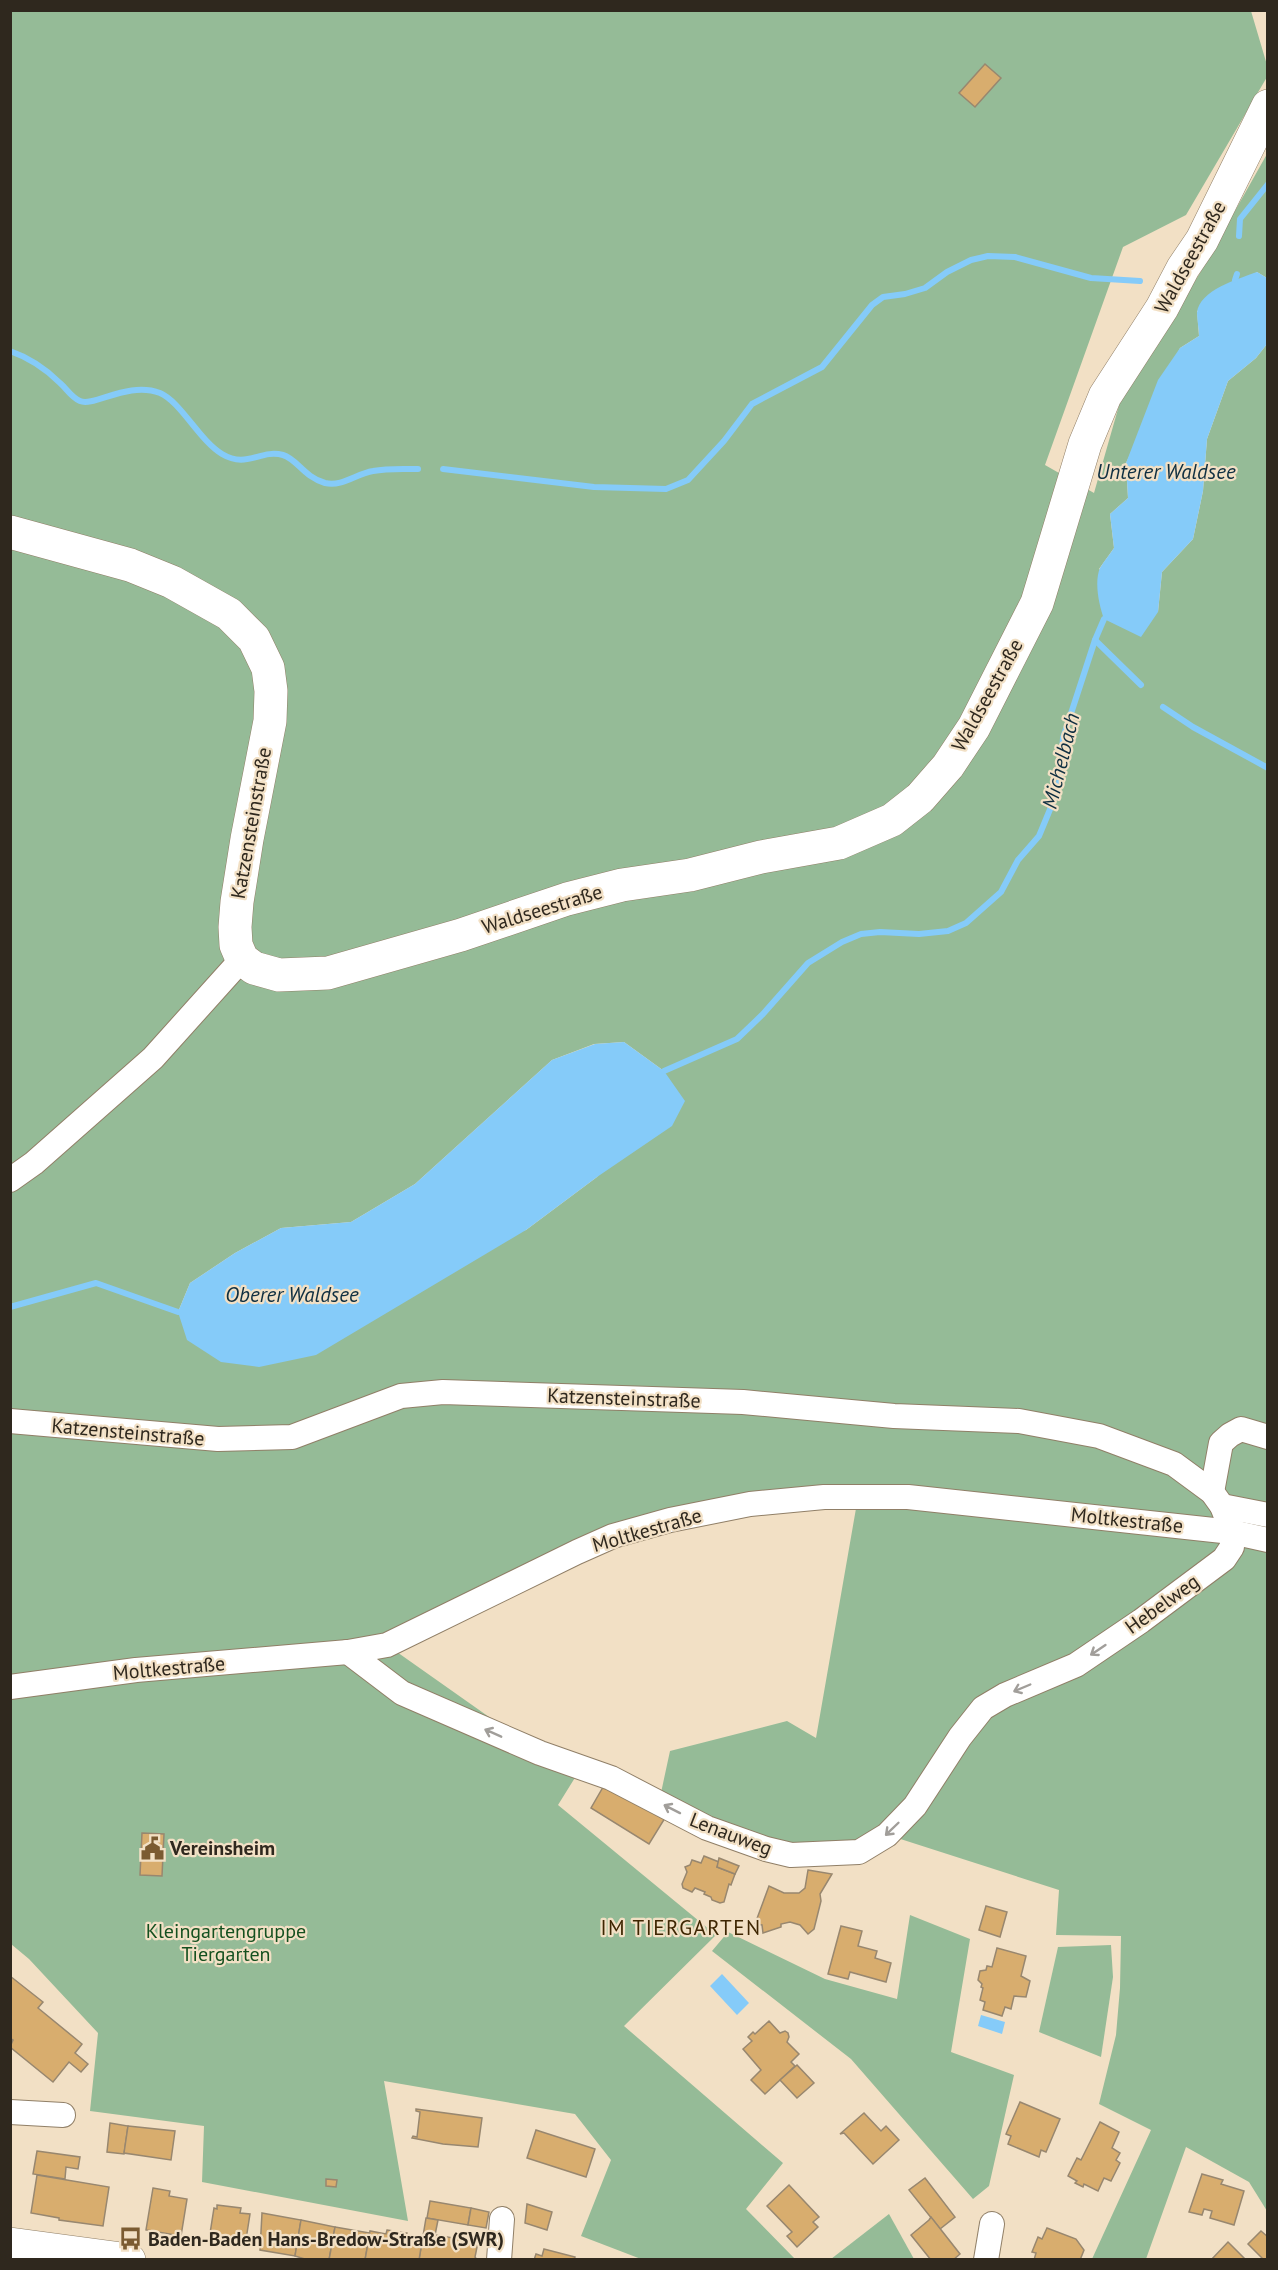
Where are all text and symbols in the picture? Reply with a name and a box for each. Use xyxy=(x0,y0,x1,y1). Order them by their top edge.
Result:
street label: Waldseestraße xyxy=(1148,196,1232,318)
water label: Unterer Waldsee xyxy=(1096,458,1236,485)
street label: Waldseestraße xyxy=(945,634,1029,756)
water label: Michelbach xyxy=(1036,710,1085,812)
street label: Katzensteinstraße xyxy=(225,745,277,901)
street label: Waldseestraße xyxy=(479,878,605,940)
water label: Oberer Waldsee xyxy=(225,1281,359,1308)
street label: Katzensteinstraße xyxy=(547,1382,701,1414)
street label: Katzensteinstraße xyxy=(50,1412,206,1452)
street label: Moltkestraße xyxy=(1070,1501,1184,1539)
street label: Moltkestraße xyxy=(589,1502,705,1558)
street label: Hebelweg xyxy=(1120,1568,1204,1640)
one-way arrow xyxy=(1090,1644,1107,1656)
street label: Moltkestraße xyxy=(112,1650,226,1686)
one-way arrow xyxy=(1013,1683,1031,1694)
one-way arrow xyxy=(484,1727,502,1738)
one-way arrow xyxy=(664,1803,681,1815)
street label: Lenauweg xyxy=(686,1806,776,1862)
one-way arrow xyxy=(885,1821,900,1836)
public building icon: Vereinsheim xyxy=(139,1835,165,1861)
place label: Vereinsheim xyxy=(169,1835,275,1861)
district label: IM TIERGARTEN xyxy=(600,1914,762,1941)
park label: Kleingartengruppe Tiergarten xyxy=(146,1918,306,1967)
bus stop icon: Baden-Baden Hans-Bredow-Straße (SWR) xyxy=(117,2226,143,2252)
place label: Baden-Baden Hans-Bredow-Straße (SWR) xyxy=(148,2226,504,2252)

